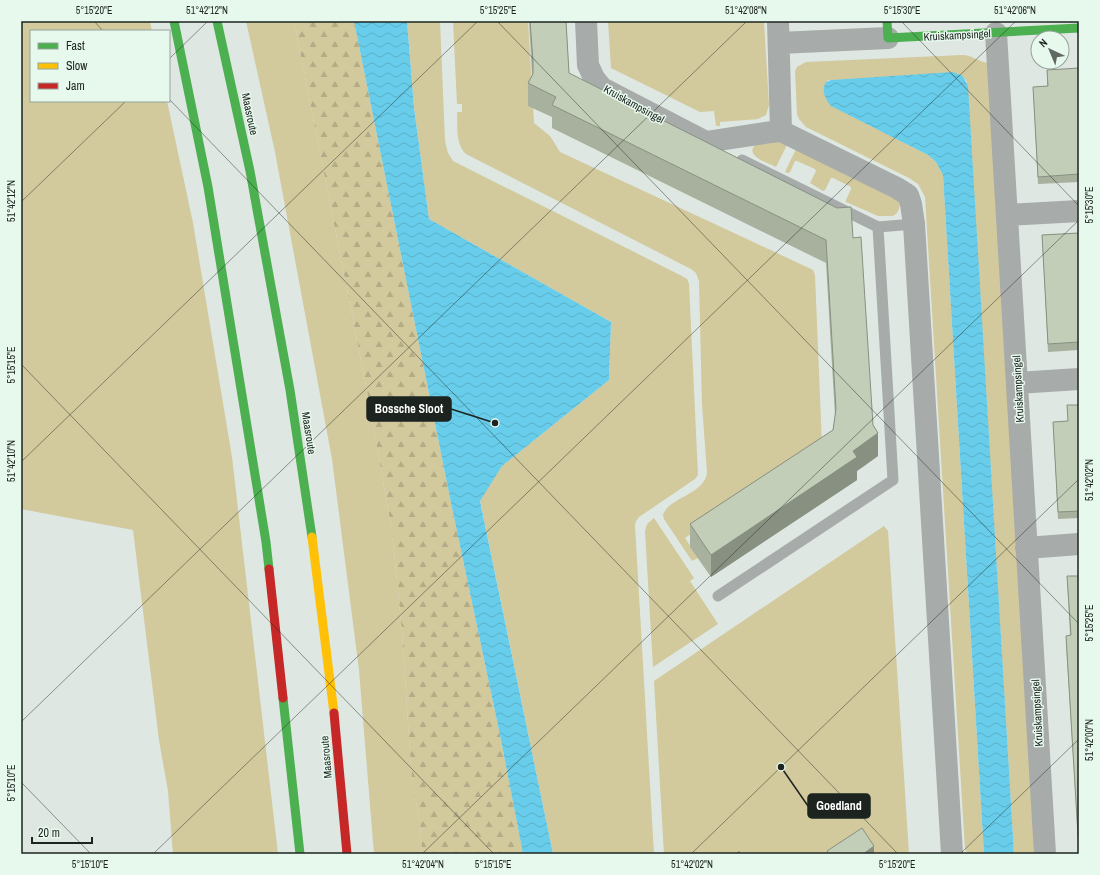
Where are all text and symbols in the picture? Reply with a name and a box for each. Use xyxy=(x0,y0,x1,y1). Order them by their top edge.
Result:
text: 5°15'20"E xyxy=(76,4,112,17)
text: 51°42'12"N xyxy=(186,4,228,17)
text: 5°15'25"E xyxy=(480,4,516,17)
text: 51°42'08"N xyxy=(725,4,767,17)
text: 5°15'30"E xyxy=(884,4,920,17)
text: 51°42'06"N xyxy=(994,4,1036,17)
street label: Kruiskampsingel xyxy=(923,26,991,44)
legend xyxy=(30,30,170,102)
north arrow xyxy=(1030,30,1070,70)
text: N xyxy=(1036,36,1050,50)
text: Fast xyxy=(66,38,85,54)
text: Slow xyxy=(66,58,88,74)
text: Jam xyxy=(66,78,85,94)
street label: Kruiskampsingel xyxy=(601,82,667,126)
street label: Maasroute xyxy=(239,92,261,136)
text: 51°42'12"N xyxy=(5,180,18,222)
text: 5°15'30"E xyxy=(1083,187,1096,223)
text: 5°15'15"E xyxy=(5,347,18,383)
street label: Kruiskampsingel xyxy=(1009,355,1027,423)
callout: Bossche Sloot xyxy=(367,397,451,421)
text: Bossche Sloot xyxy=(375,401,444,417)
street label: Maasroute xyxy=(299,411,319,455)
text: 51°42'10"N xyxy=(5,440,18,482)
text: 51°42'02"N xyxy=(1083,459,1096,501)
text: 5°15'25"E xyxy=(1083,605,1096,641)
street label: Kruiskampsingel xyxy=(1028,679,1046,747)
text: 51°42'00"N xyxy=(1083,719,1096,761)
street label: Maasroute xyxy=(317,735,335,779)
text: 5°15'10"E xyxy=(5,765,18,801)
callout: Goedland xyxy=(808,794,870,818)
text: Goedland xyxy=(816,798,862,814)
scale bar xyxy=(32,819,92,845)
text: 20 m xyxy=(38,825,60,841)
text: 5°15'10"E xyxy=(72,858,108,871)
text: 51°42'04"N xyxy=(402,858,444,871)
text: 5°15'15"E xyxy=(475,858,511,871)
text: 51°42'02"N xyxy=(671,858,713,871)
text: 5°15'20"E xyxy=(879,858,915,871)

